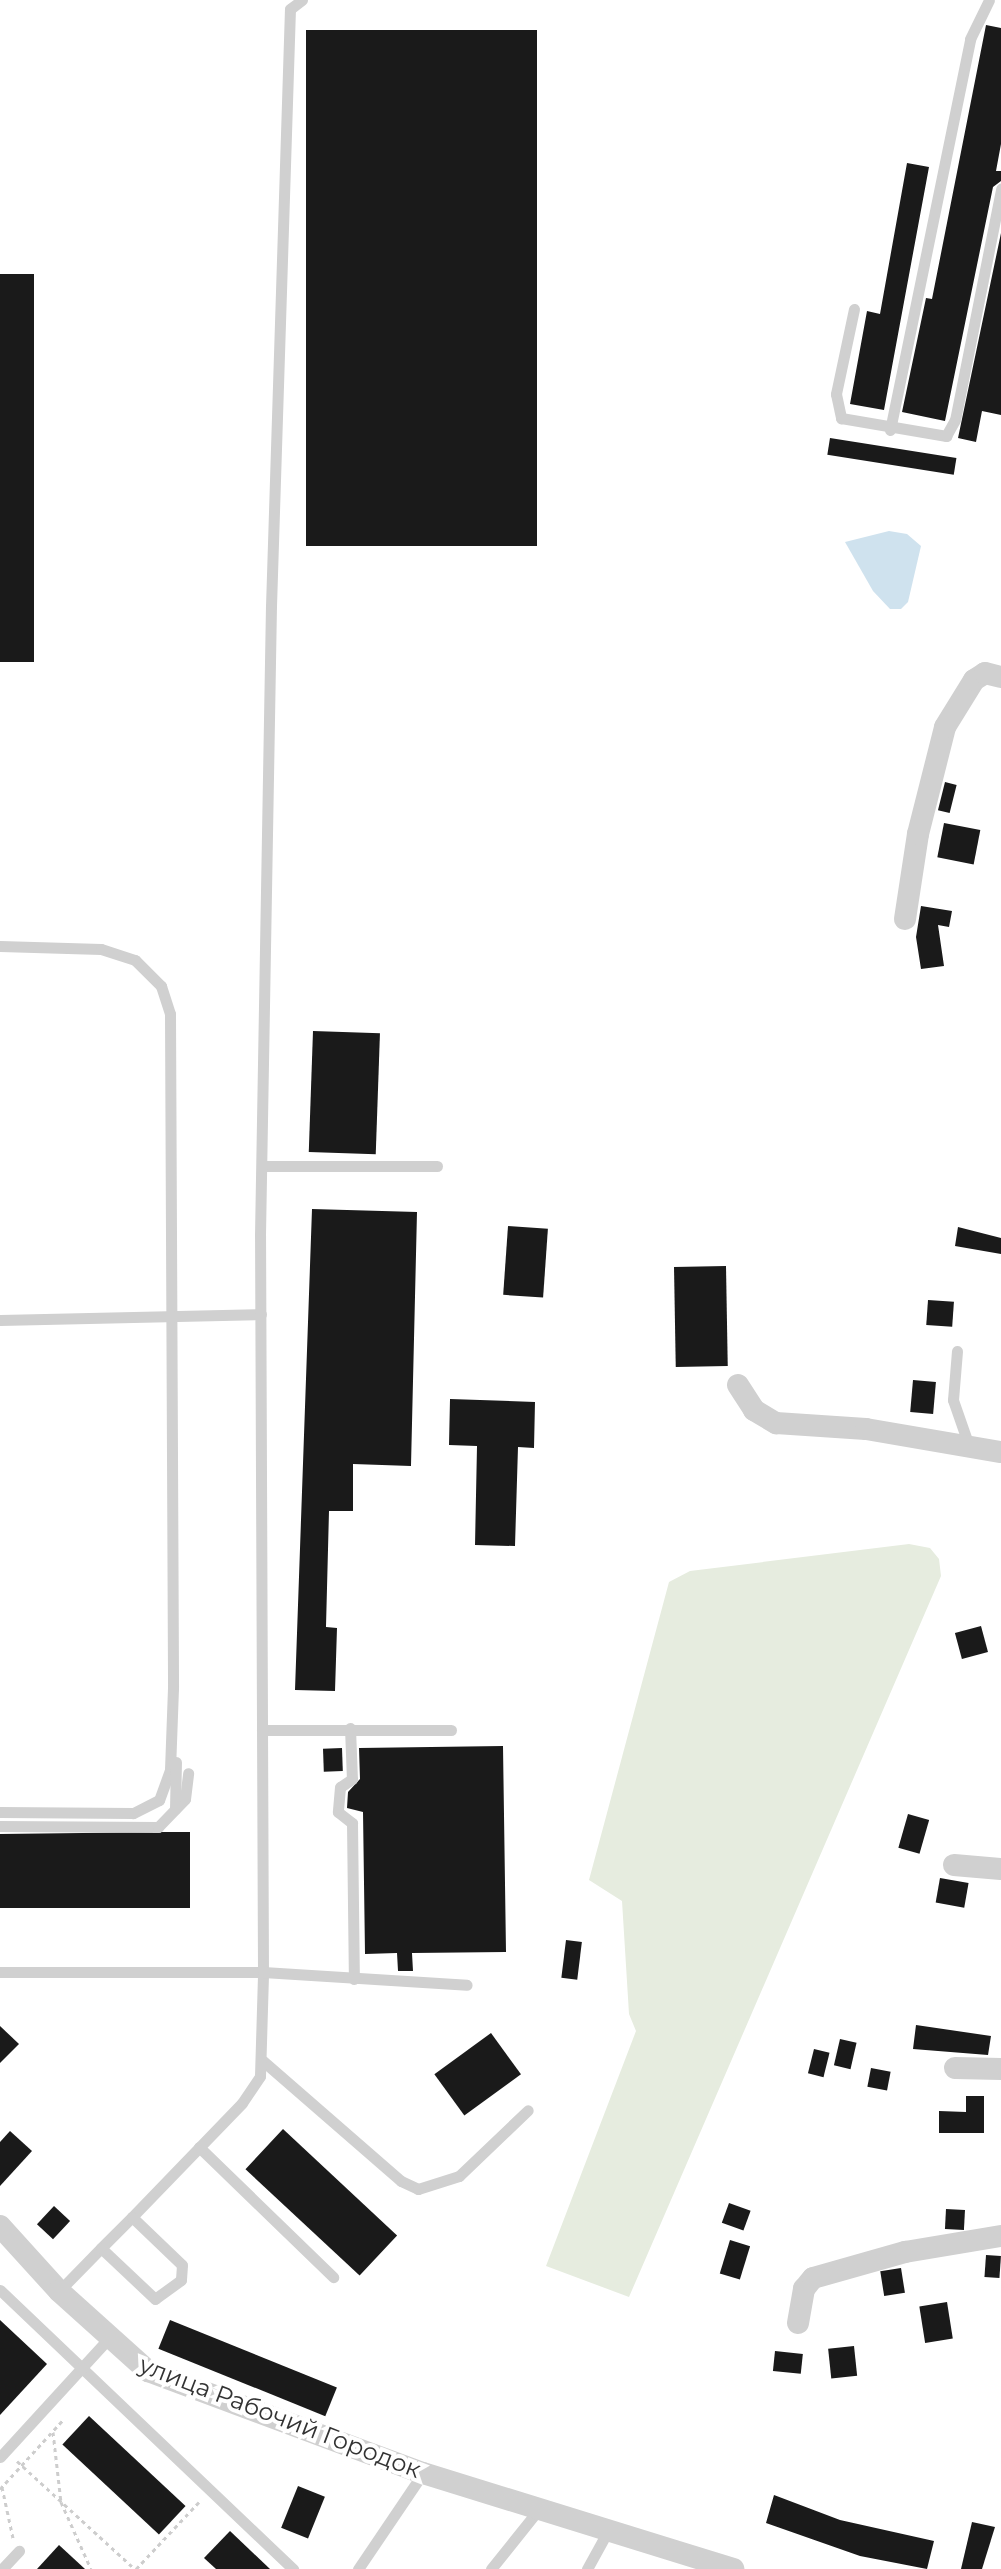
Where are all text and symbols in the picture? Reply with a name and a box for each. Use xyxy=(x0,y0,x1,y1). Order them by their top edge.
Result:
street label: улица Рабочий Городок xyxy=(135,2350,425,2484)

